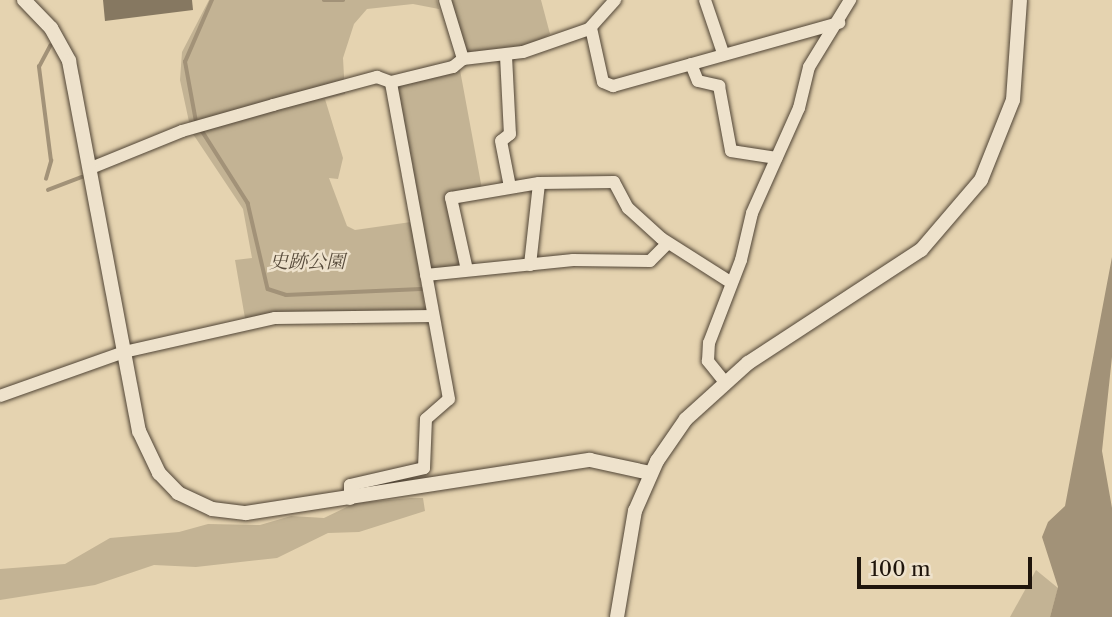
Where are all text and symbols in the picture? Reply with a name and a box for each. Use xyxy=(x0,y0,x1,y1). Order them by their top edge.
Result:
park label: 史跡公園 xyxy=(269,251,345,273)
scale bar xyxy=(860,544,1035,588)
text: 100 m xyxy=(870,556,931,581)

